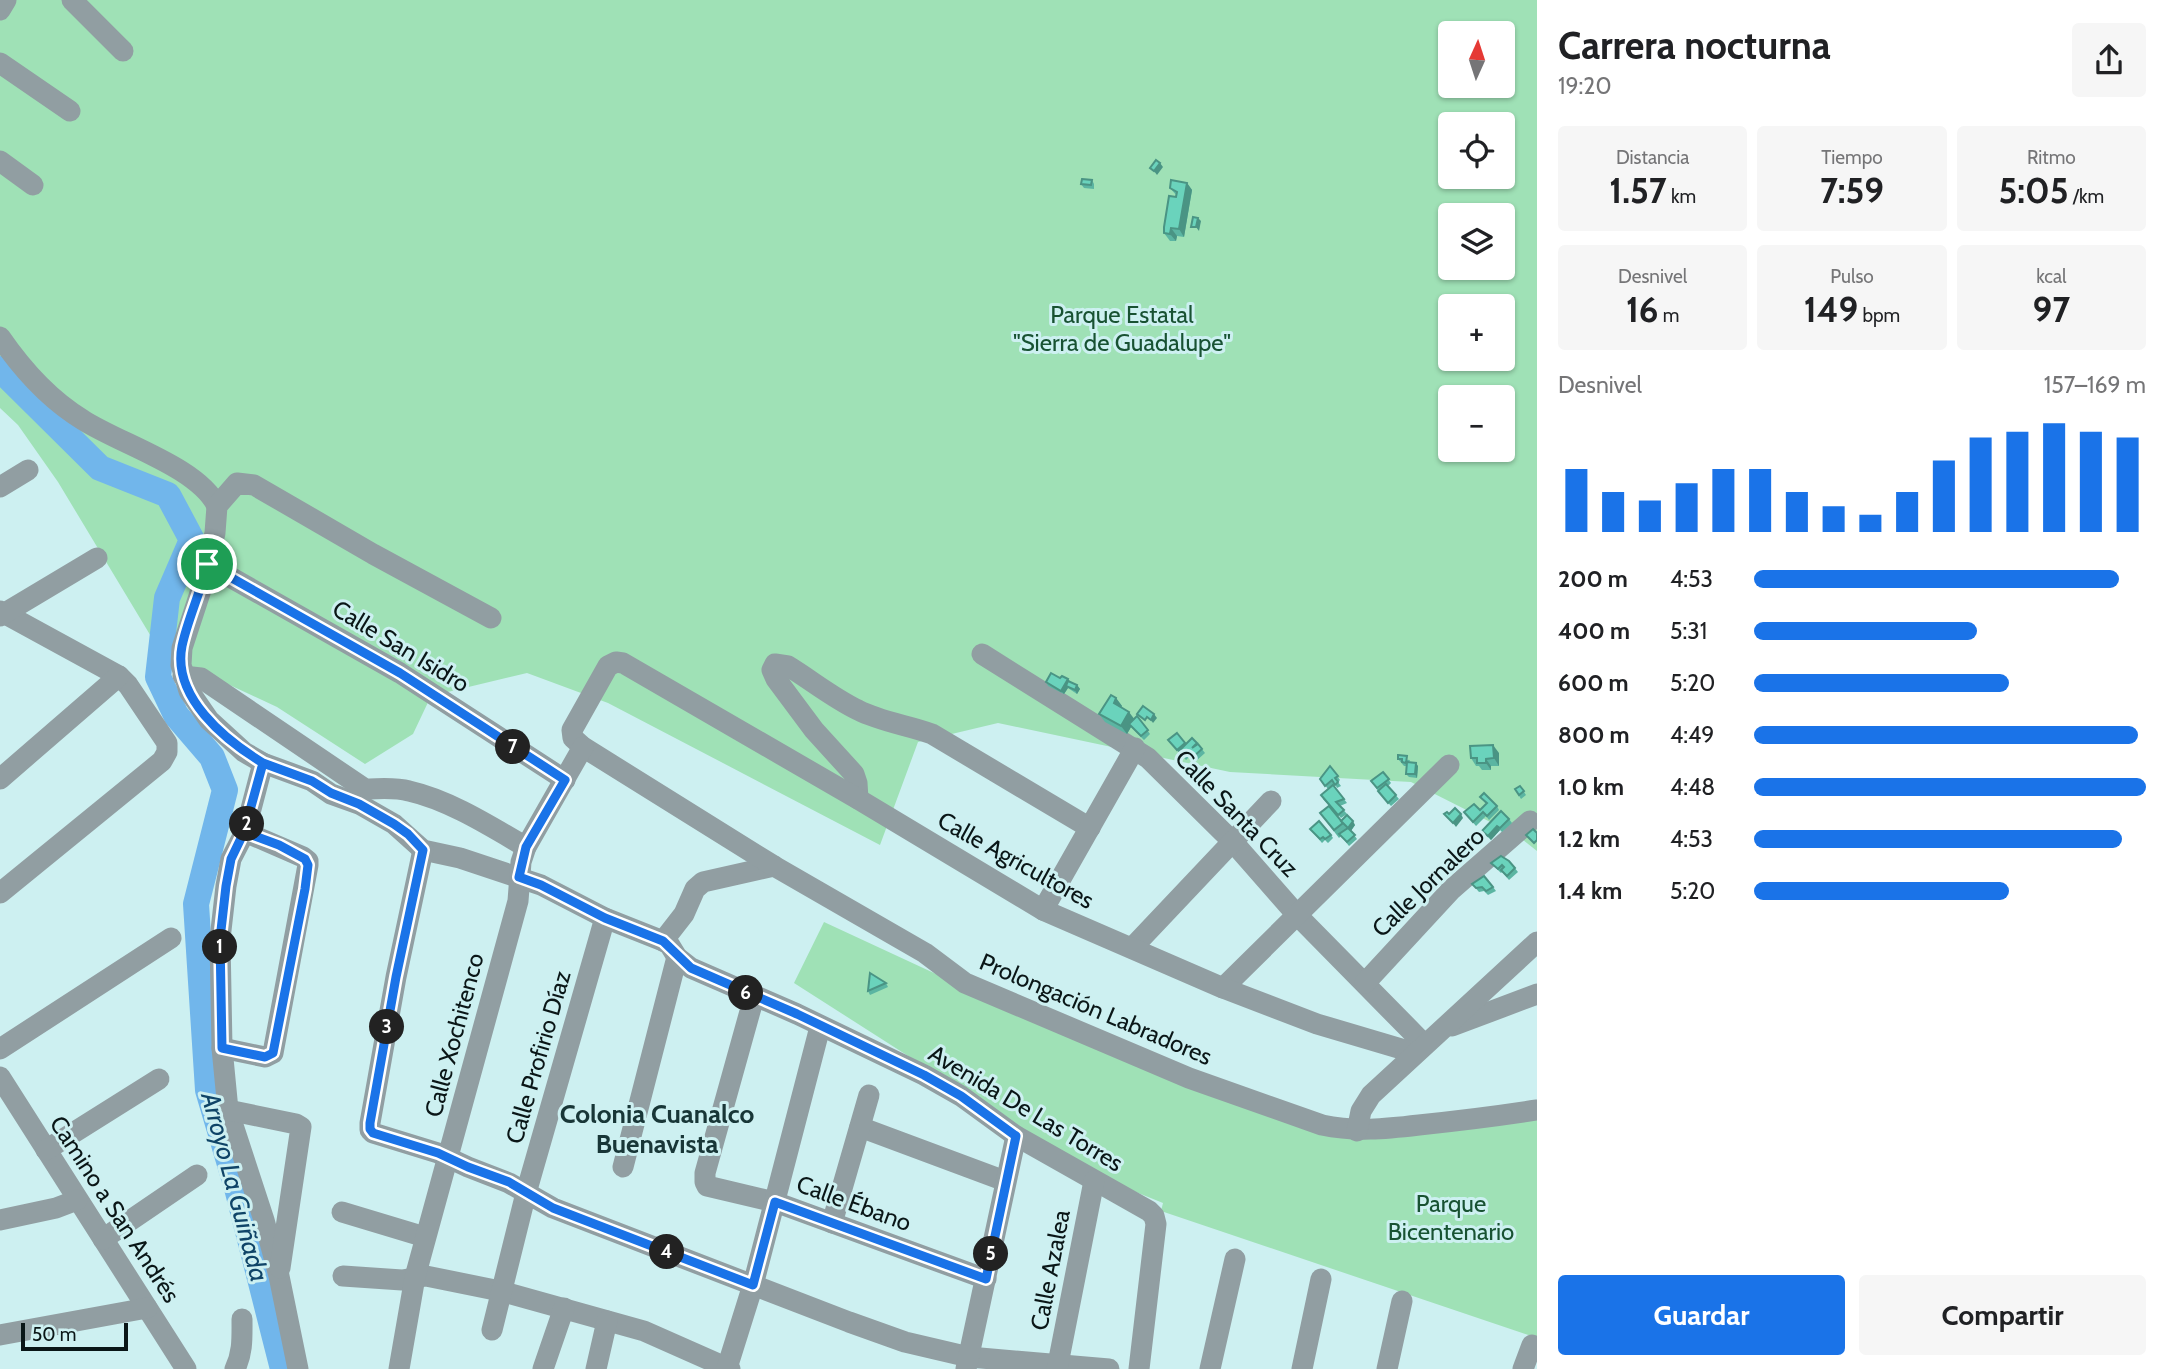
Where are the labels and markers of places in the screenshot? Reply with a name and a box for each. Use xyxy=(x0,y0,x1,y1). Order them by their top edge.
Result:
pin xyxy=(177,534,237,594)
pin: 7 xyxy=(496,730,530,764)
pin: 2 xyxy=(230,806,264,842)
pin: 1 xyxy=(202,930,238,964)
pin: 6 xyxy=(728,976,764,1010)
pin: 3 xyxy=(370,1010,404,1044)
pin: 4 xyxy=(650,1234,684,1270)
pin: 5 xyxy=(974,1236,1009,1272)

